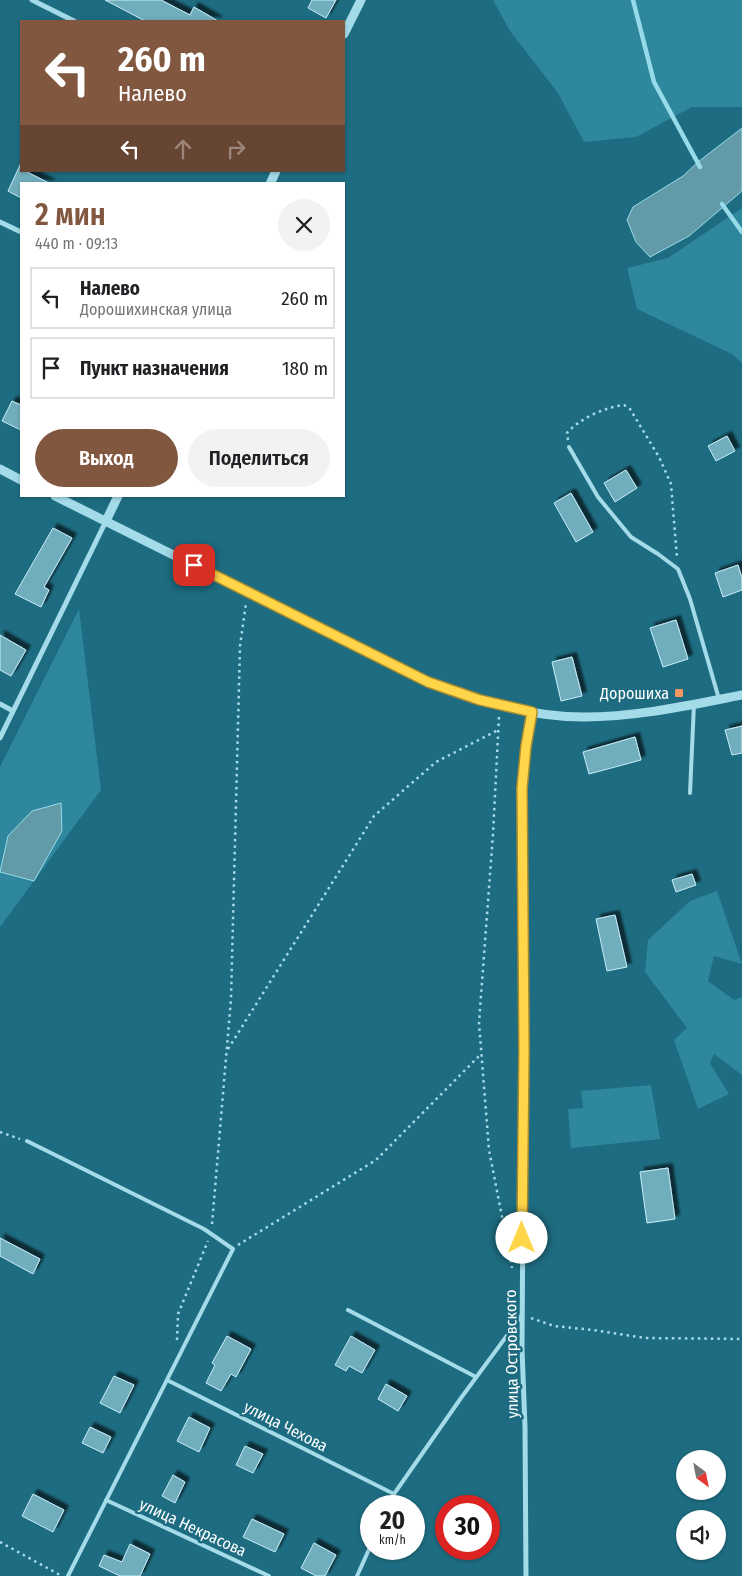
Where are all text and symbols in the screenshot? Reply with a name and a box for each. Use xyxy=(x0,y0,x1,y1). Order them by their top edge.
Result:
text: 260 m xyxy=(118,38,206,80)
icon: left xyxy=(35,40,100,105)
text: Налево xyxy=(118,80,187,107)
icon: left xyxy=(116,135,144,163)
icon: ahead xyxy=(169,135,197,163)
icon: right xyxy=(222,135,250,163)
text: 2 мин xyxy=(35,197,106,233)
button: close xyxy=(278,199,330,251)
text: 440 m · 09:13 xyxy=(35,234,118,253)
text: Налево xyxy=(80,277,140,300)
icon: left xyxy=(37,284,65,312)
text: 260 m xyxy=(281,287,328,310)
text: Дорошихинская улица xyxy=(80,300,232,319)
icon: arrive xyxy=(37,354,65,382)
text: Пункт назначения xyxy=(80,357,229,380)
text: 180 m xyxy=(282,357,328,380)
button: Выход xyxy=(35,429,178,487)
button: Поделиться xyxy=(188,429,330,487)
pin xyxy=(173,544,215,586)
icon: arrive xyxy=(180,551,208,579)
place label: Дорошиха xyxy=(599,684,669,703)
marker: Дорошиха xyxy=(673,687,685,699)
position arrow xyxy=(495,1211,547,1263)
street label: улица Островского xyxy=(501,1289,522,1419)
street label: улица Чехова xyxy=(241,1397,331,1456)
north arrow xyxy=(676,1450,726,1500)
map controls xyxy=(676,1450,726,1560)
street label: улица Некрасова xyxy=(136,1494,249,1561)
speed limit sign: 30 xyxy=(435,1495,500,1560)
text: 20 xyxy=(380,1506,405,1536)
button: sound xyxy=(676,1510,726,1560)
text: km/h xyxy=(379,1533,406,1547)

